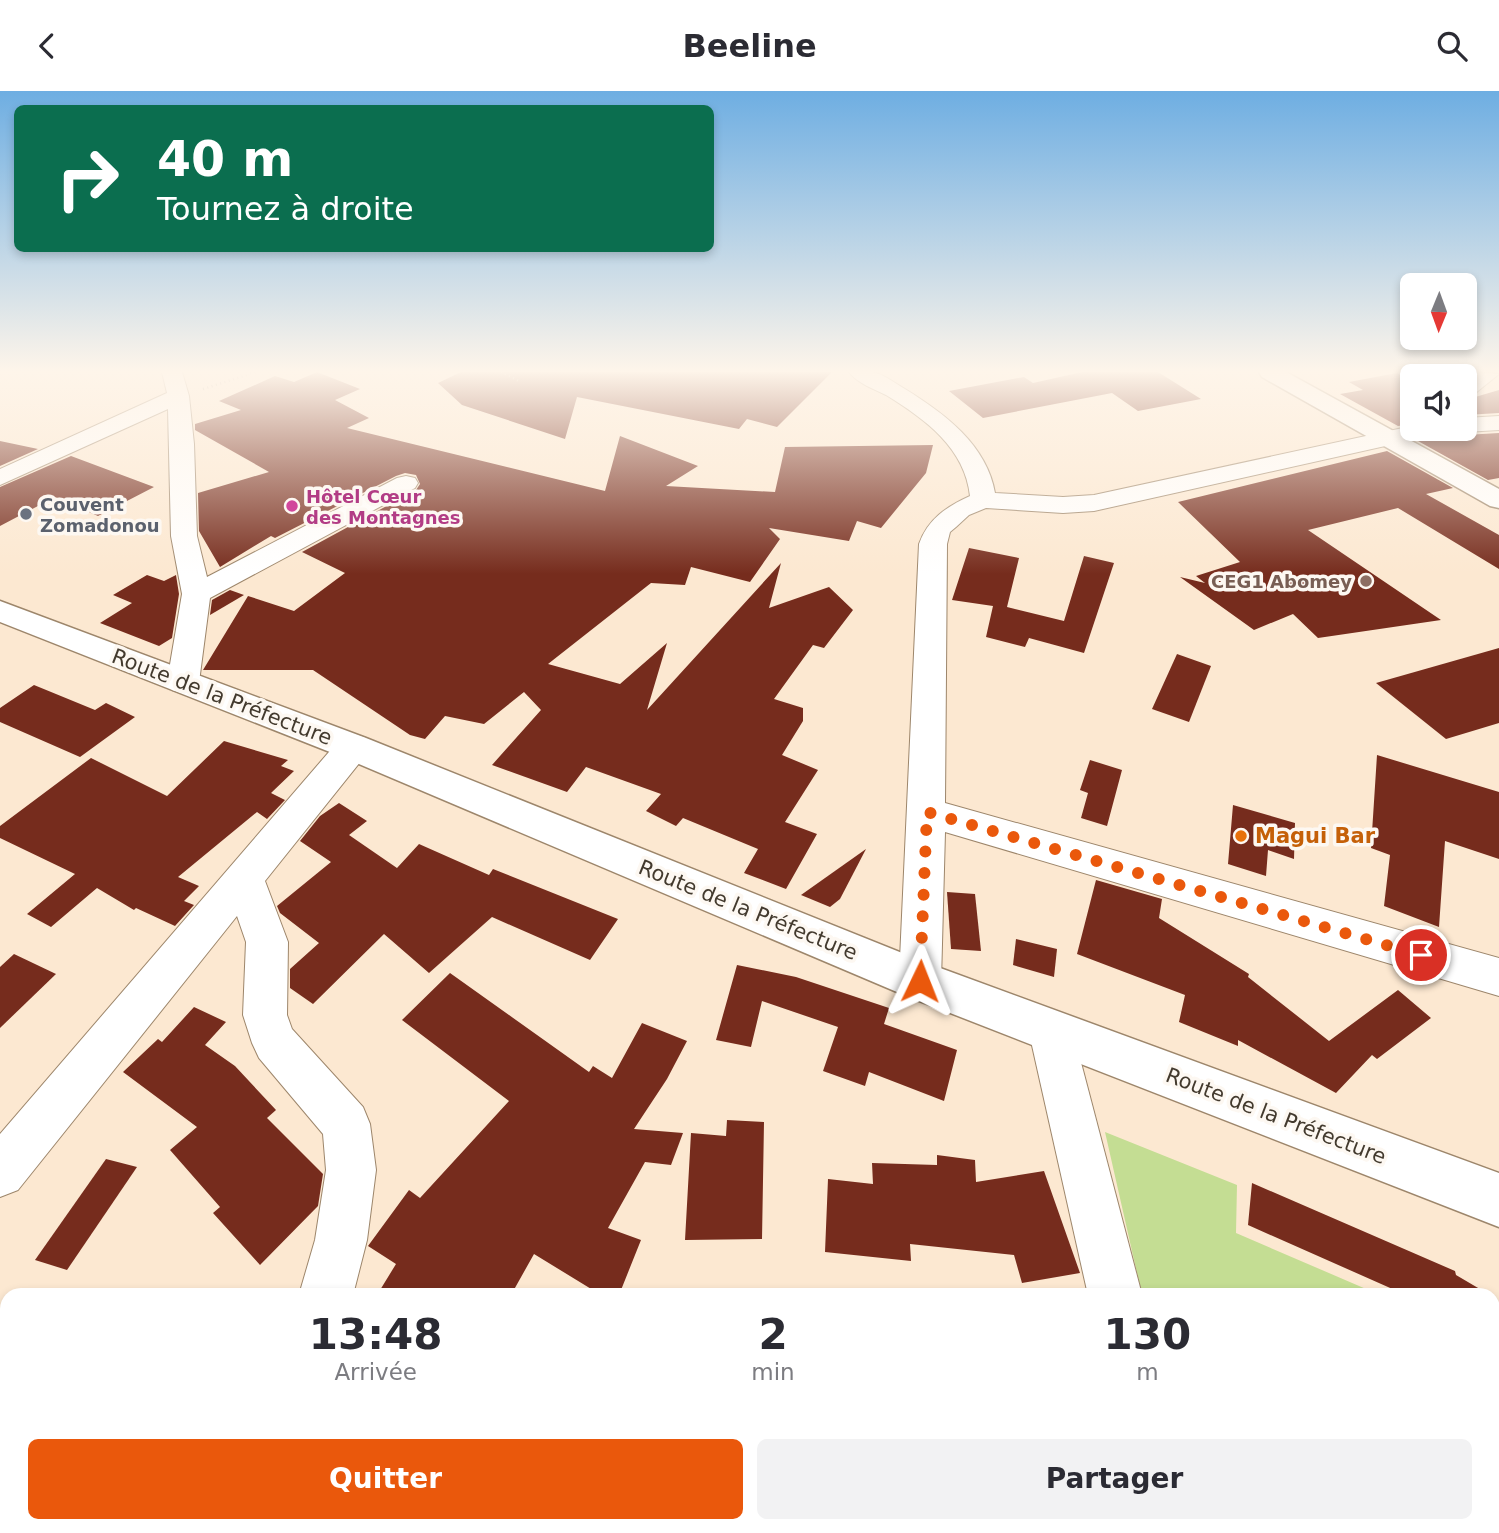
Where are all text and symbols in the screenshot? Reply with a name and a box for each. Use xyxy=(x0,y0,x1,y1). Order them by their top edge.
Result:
icon: back xyxy=(28,27,66,65)
text: Beeline xyxy=(682,27,817,65)
icon: search xyxy=(1433,27,1471,65)
text: 40 m xyxy=(157,131,293,188)
icon: right xyxy=(42,133,133,224)
text: Tournez à droite xyxy=(157,190,414,228)
north arrow xyxy=(1400,273,1477,350)
map controls xyxy=(1400,273,1477,441)
button: sound xyxy=(1400,364,1477,441)
place label: Hôtel Cœur des Montagnes xyxy=(306,486,461,528)
place label: Couvent Zomadonou xyxy=(40,494,160,536)
marker: Hôtel Cœur des Montagnes xyxy=(284,498,300,514)
marker: Couvent Zomadonou xyxy=(18,506,34,522)
place label: CEG1 Abomey xyxy=(1211,571,1352,592)
marker: CEG1 Abomey xyxy=(1358,573,1374,589)
street label: Route de la Préfecture xyxy=(109,644,335,750)
place label: Magui Bar xyxy=(1255,824,1376,848)
marker: Magui Bar xyxy=(1233,828,1249,844)
street label: Route de la Préfecture xyxy=(635,855,861,965)
pin xyxy=(1391,925,1451,985)
icon: arrive xyxy=(1402,936,1440,974)
position arrow xyxy=(883,944,957,1018)
street label: Route de la Préfecture xyxy=(1163,1063,1389,1169)
text: 13:48 xyxy=(309,1310,443,1359)
text: 2 xyxy=(758,1310,788,1359)
text: 130 xyxy=(1104,1310,1191,1359)
text: Arrivée xyxy=(334,1359,417,1385)
text: min xyxy=(751,1359,795,1385)
text: m xyxy=(1136,1359,1159,1385)
button: Quitter xyxy=(28,1439,743,1519)
button: Partager xyxy=(757,1439,1472,1519)

